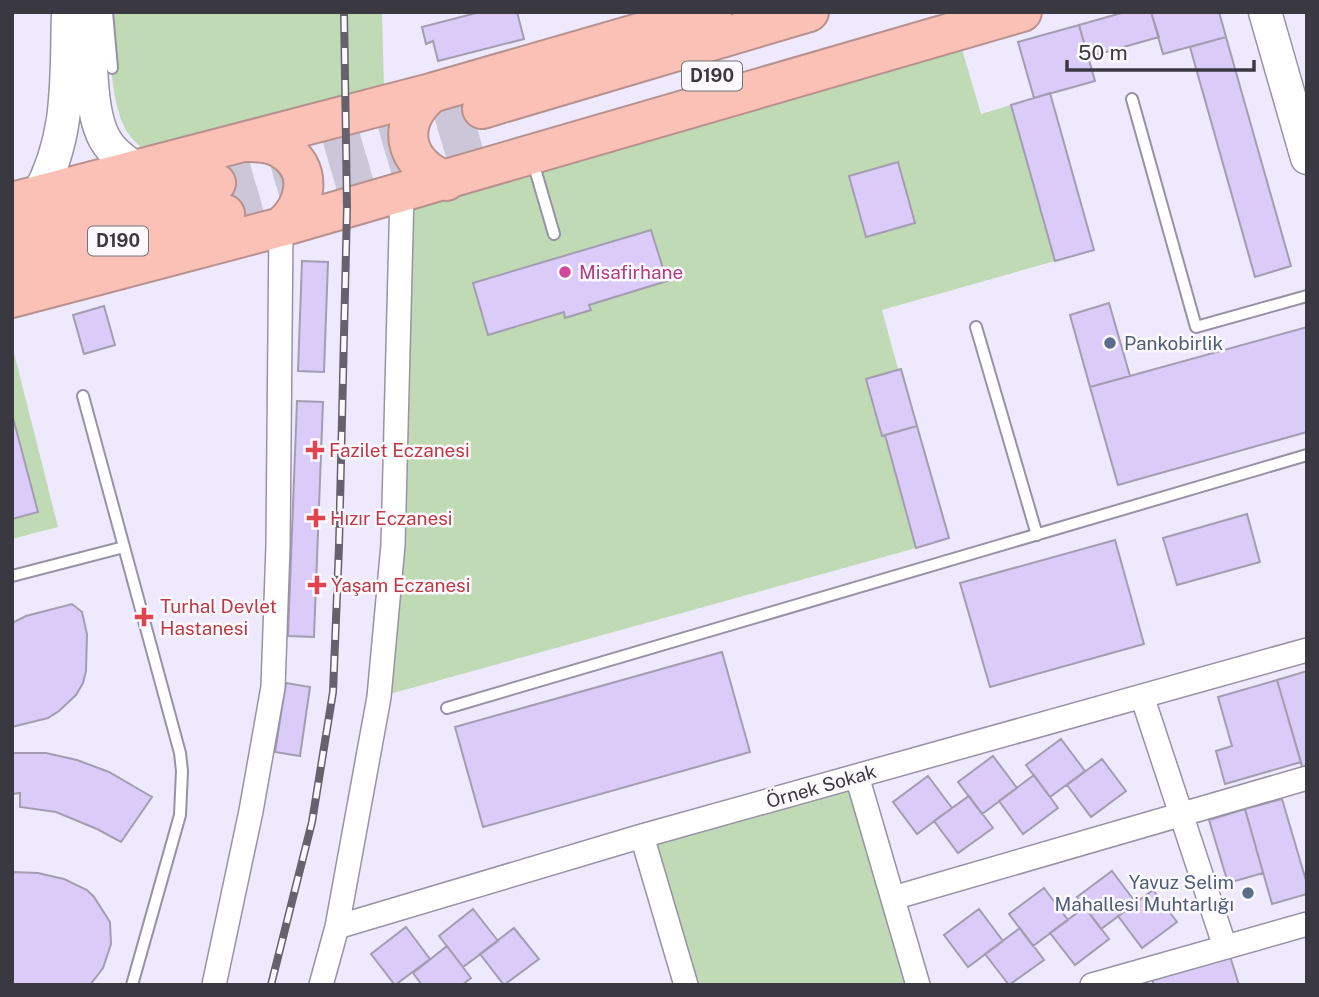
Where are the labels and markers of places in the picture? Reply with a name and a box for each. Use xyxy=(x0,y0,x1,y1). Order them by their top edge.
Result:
place label: Misafirhane xyxy=(579,261,683,283)
marker: Misafirhane xyxy=(557,264,573,280)
place label: Pankobirlik xyxy=(1124,332,1223,354)
marker: Pankobirlik xyxy=(1102,335,1118,351)
place label: Fazilet Eczanesi xyxy=(329,439,470,461)
marker: Fazilet Eczanesi xyxy=(307,442,323,458)
place label: Hızır Eczanesi xyxy=(330,507,453,529)
marker: Hızır Eczanesi xyxy=(308,510,324,526)
place label: Yaşam Eczanesi xyxy=(331,574,470,596)
marker: Yaşam Eczanesi xyxy=(309,577,325,593)
place label: Turhal Devlet Hastanesi xyxy=(160,595,277,639)
marker: Turhal Devlet Hastanesi xyxy=(134,607,154,627)
place label: Yavuz Selim Mahallesi Muhtarlığı xyxy=(1054,871,1234,915)
marker: Yavuz Selim Mahallesi Muhtarlığı xyxy=(1240,885,1256,901)

